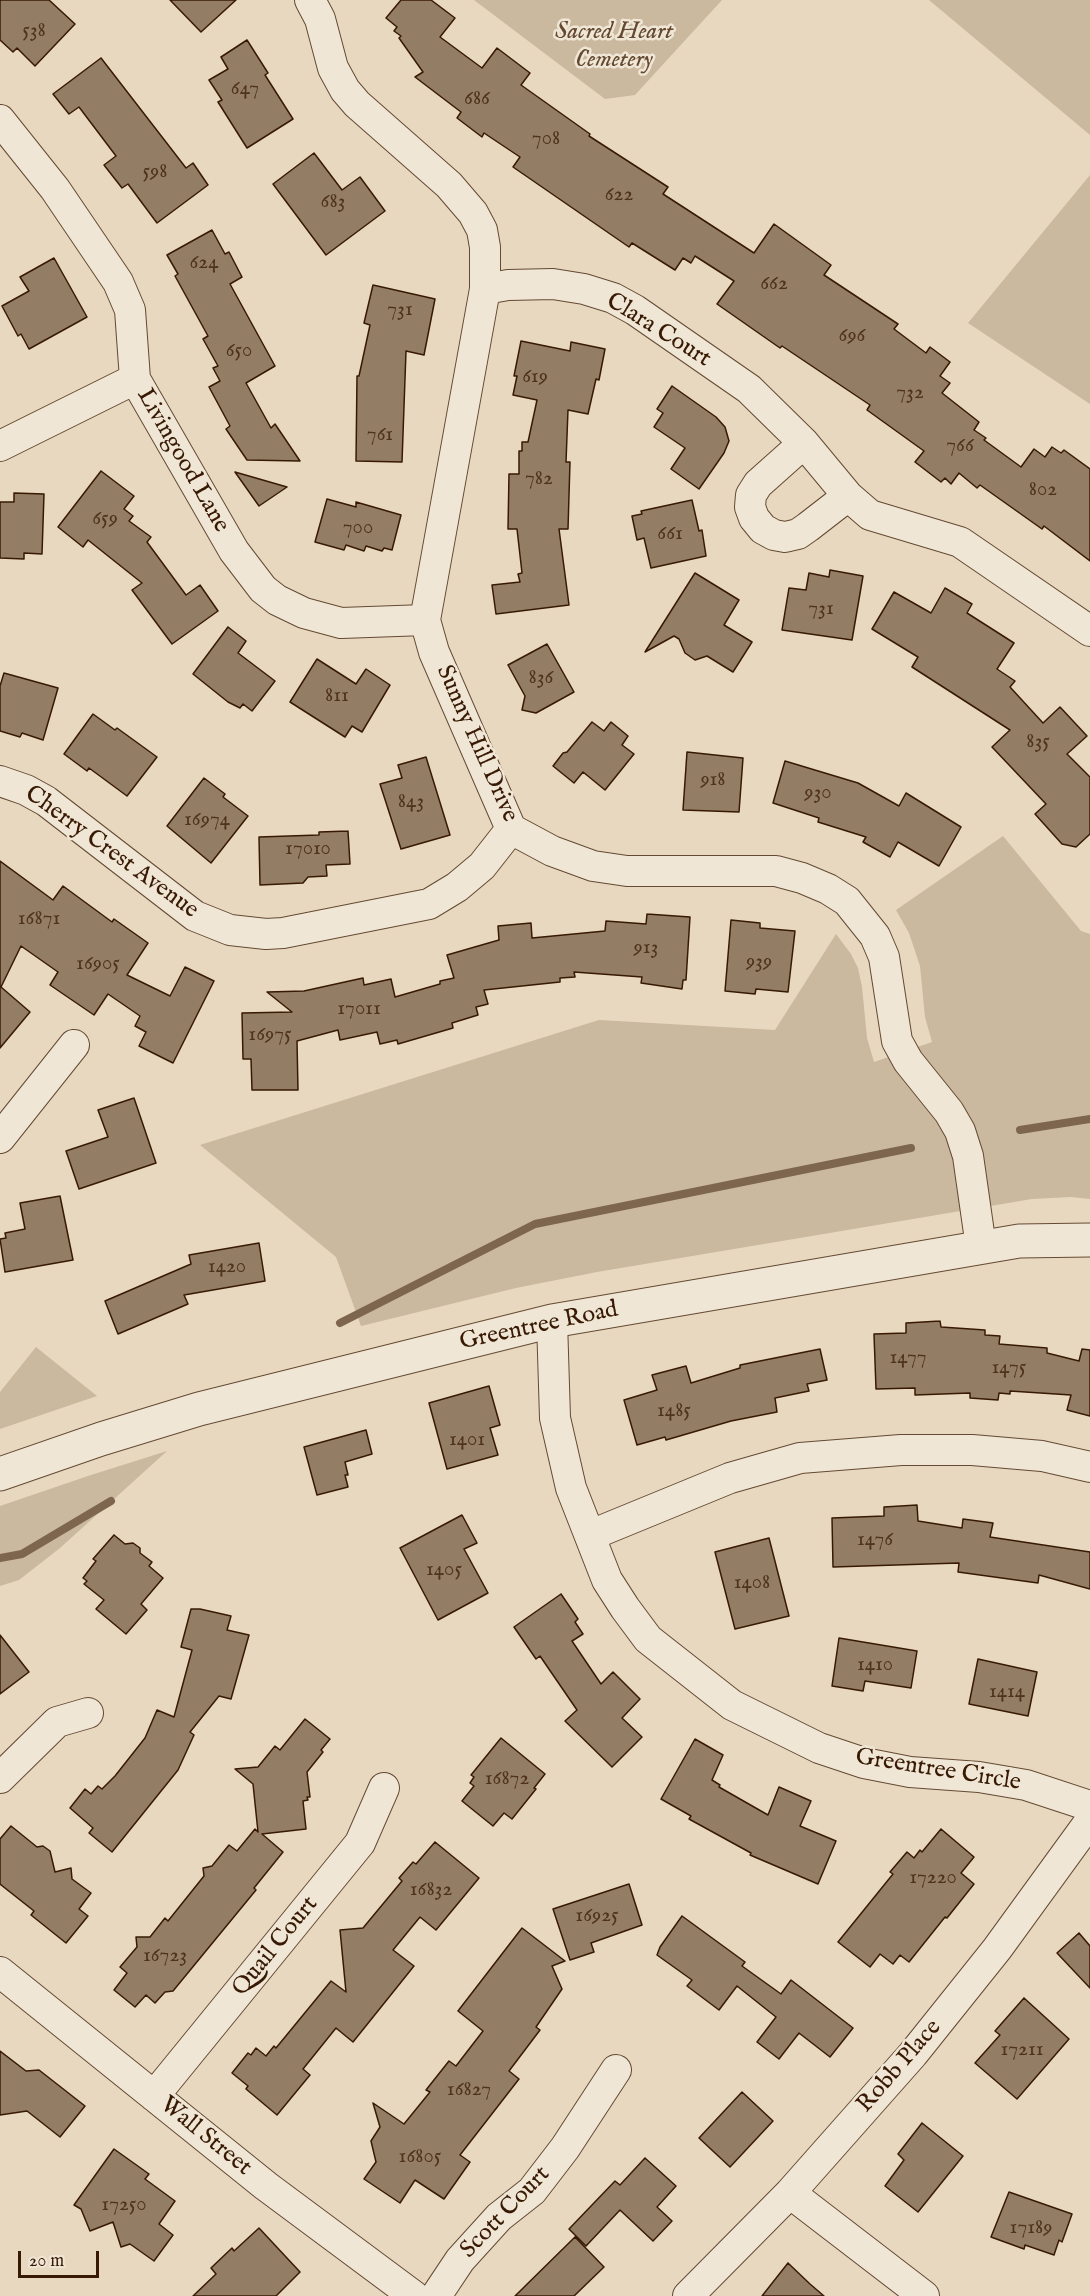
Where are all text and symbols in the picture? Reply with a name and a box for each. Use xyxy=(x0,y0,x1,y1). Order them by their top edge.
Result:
house number: 538 xyxy=(22,19,46,45)
park label: Sacred Heart Cemetery xyxy=(555,19,673,75)
house number: 647 xyxy=(231,77,259,103)
house number: 686 xyxy=(464,87,490,113)
house number: 708 xyxy=(532,127,560,153)
house number: 598 xyxy=(142,160,168,186)
house number: 622 xyxy=(605,183,633,209)
house number: 683 xyxy=(321,190,345,216)
house number: 624 xyxy=(189,251,219,277)
house number: 662 xyxy=(760,272,788,298)
street label: Clara Court xyxy=(600,288,716,374)
house number: 731 xyxy=(387,298,413,324)
house number: 696 xyxy=(839,324,865,350)
house number: 650 xyxy=(226,339,252,365)
house number: 619 xyxy=(522,365,548,391)
house number: 732 xyxy=(896,381,924,407)
street label: Livingood Lane xyxy=(129,384,235,538)
house number: 761 xyxy=(367,423,393,449)
house number: 766 xyxy=(946,434,974,460)
house number: 782 xyxy=(525,467,553,493)
house number: 802 xyxy=(1029,478,1057,504)
house number: 659 xyxy=(92,507,118,533)
house number: 700 xyxy=(343,516,373,542)
house number: 661 xyxy=(657,522,683,548)
house number: 731 xyxy=(808,597,834,623)
street label: Sunny Hill Drive xyxy=(429,661,523,827)
house number: 836 xyxy=(529,666,553,692)
house number: 811 xyxy=(325,684,349,710)
house number: 835 xyxy=(1026,730,1050,756)
house number: 918 xyxy=(700,768,726,794)
street label: Cherry Crest Avenue xyxy=(19,780,203,926)
house number: 930 xyxy=(804,781,832,807)
house number: 843 xyxy=(398,790,424,816)
house number: 16974 xyxy=(184,808,230,834)
house number: 17010 xyxy=(285,837,331,863)
house number: 16871 xyxy=(18,907,60,933)
house number: 913 xyxy=(634,936,658,962)
house number: 939 xyxy=(746,950,772,976)
house number: 16905 xyxy=(76,952,120,978)
house number: 17011 xyxy=(337,997,381,1023)
house number: 16975 xyxy=(248,1023,292,1049)
house number: 1420 xyxy=(208,1255,246,1281)
street label: Greentree Road xyxy=(457,1296,621,1358)
house number: 1477 xyxy=(889,1346,927,1372)
house number: 1475 xyxy=(992,1356,1026,1382)
house number: 1485 xyxy=(657,1399,691,1425)
house number: 1401 xyxy=(449,1428,485,1454)
house number: 1476 xyxy=(857,1528,893,1554)
house number: 1405 xyxy=(426,1558,462,1584)
house number: 1408 xyxy=(734,1571,770,1597)
house number: 1410 xyxy=(857,1653,893,1679)
house number: 1414 xyxy=(989,1680,1025,1706)
street label: Greentree Circle xyxy=(853,1744,1023,1798)
house number: 16872 xyxy=(485,1767,529,1793)
house number: 17220 xyxy=(909,1866,957,1892)
house number: 16832 xyxy=(410,1878,452,1904)
street label: Quail Court xyxy=(227,1891,325,2003)
house number: 16925 xyxy=(575,1904,619,1930)
house number: 16723 xyxy=(143,1944,187,1970)
street label: Robb Place xyxy=(852,2014,948,2120)
house number: 17211 xyxy=(1000,2038,1044,2064)
house number: 16827 xyxy=(447,2078,491,2104)
street label: Wall Street xyxy=(153,2091,257,2183)
house number: 16805 xyxy=(399,2145,441,2171)
street label: Scott Court xyxy=(455,2161,557,2265)
house number: 17250 xyxy=(101,2193,147,2219)
house number: 17189 xyxy=(1010,2216,1052,2242)
scale bar xyxy=(21,2239,102,2277)
text: 20 m xyxy=(29,2250,64,2273)

